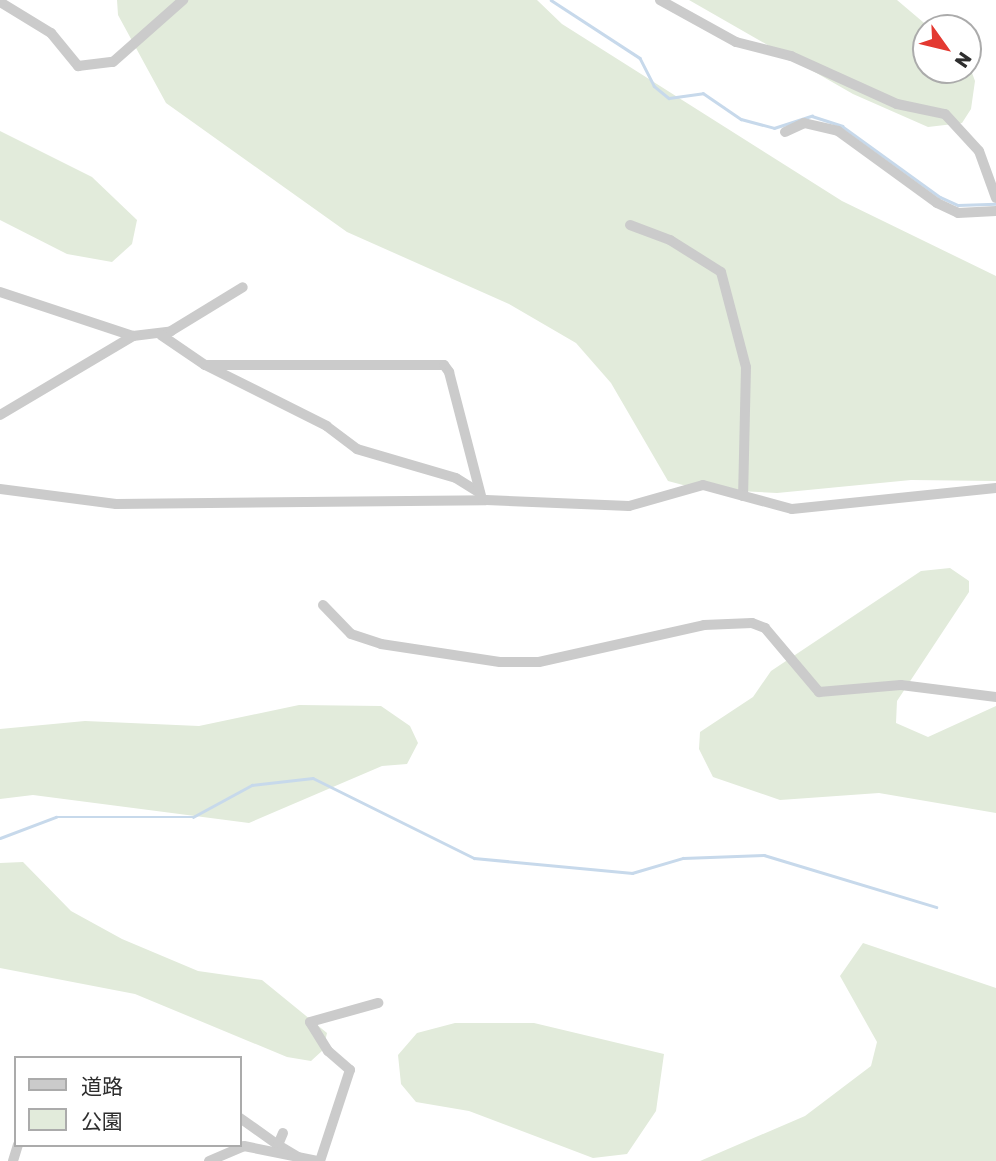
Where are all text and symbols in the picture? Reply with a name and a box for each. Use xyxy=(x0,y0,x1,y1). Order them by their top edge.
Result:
north arrow xyxy=(912,14,982,84)
text: N xyxy=(950,48,977,72)
legend xyxy=(14,1056,242,1147)
text: 道路 xyxy=(81,1074,123,1099)
text: 公園 xyxy=(81,1109,123,1134)

